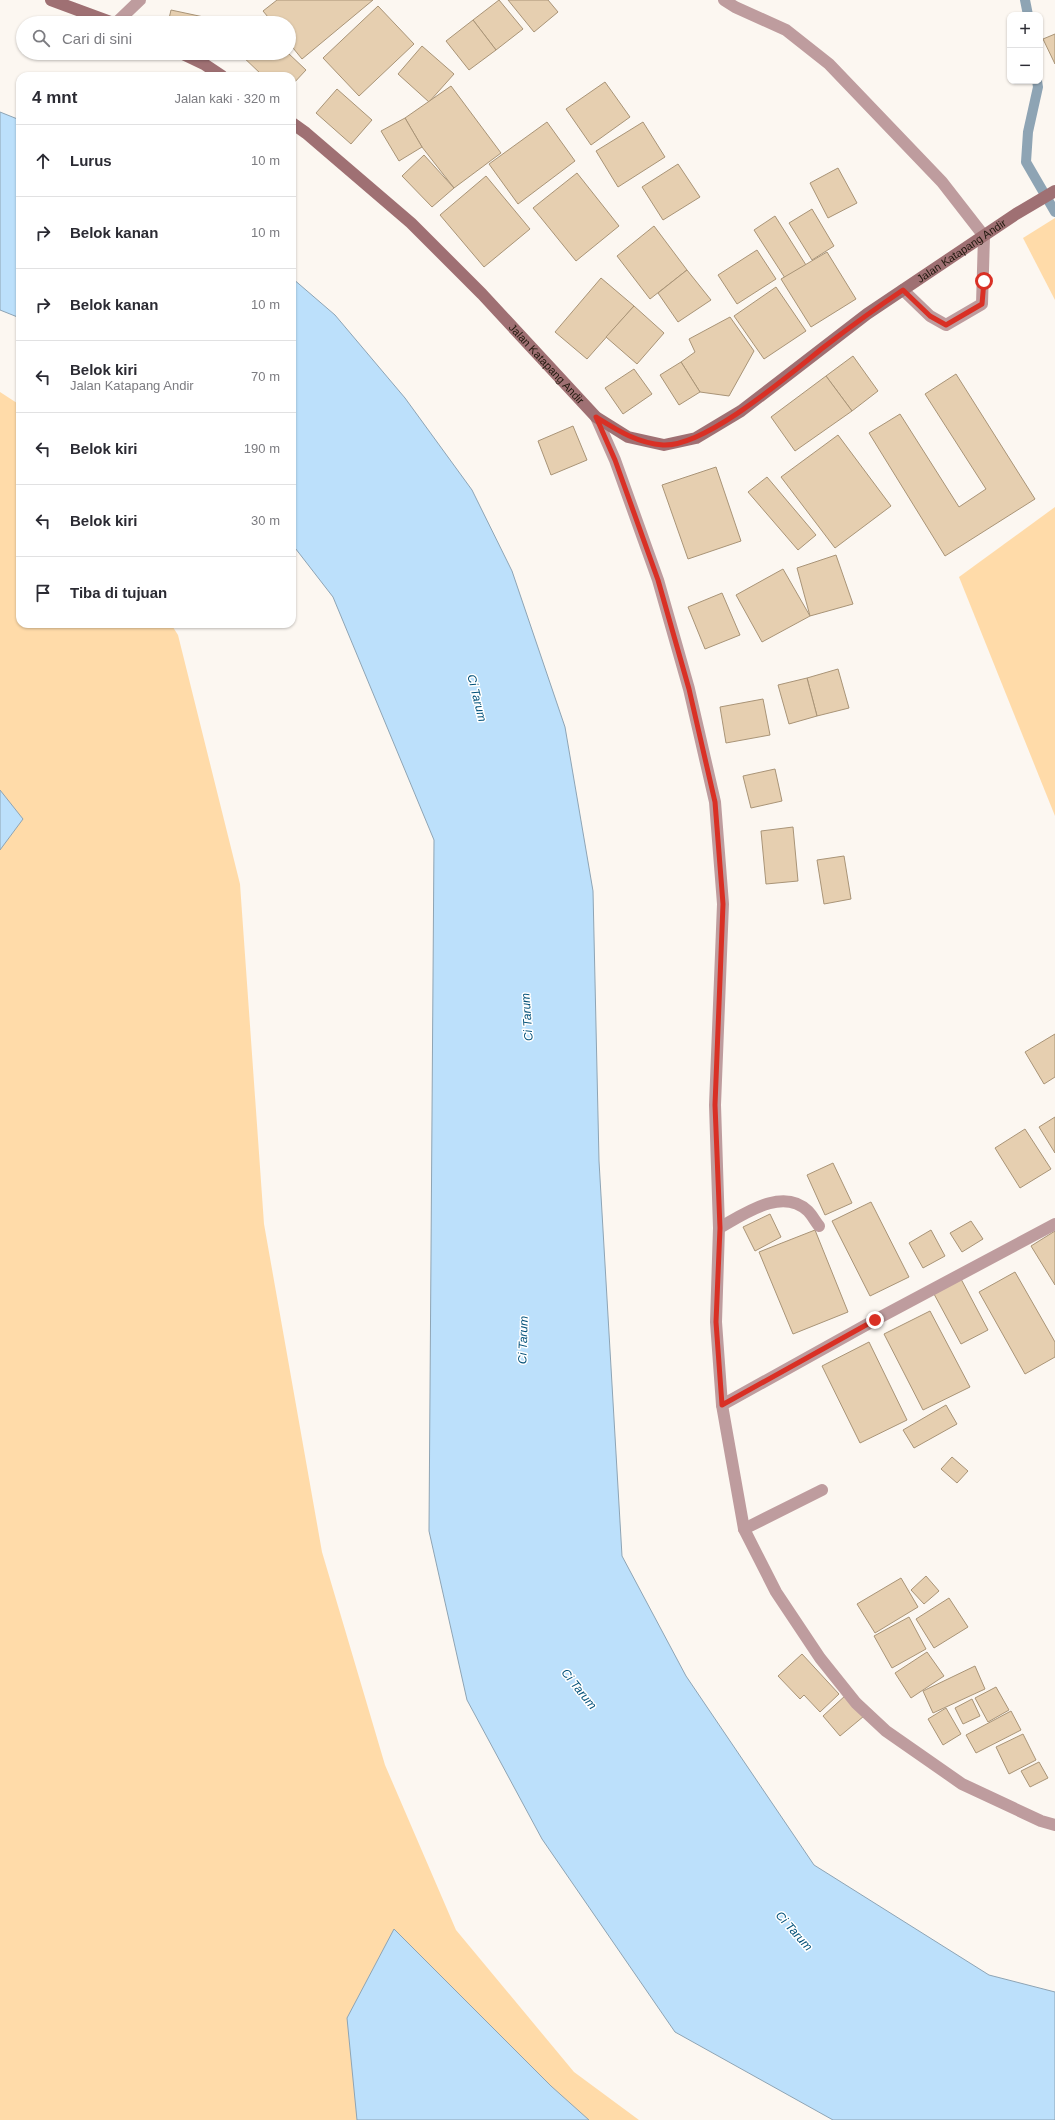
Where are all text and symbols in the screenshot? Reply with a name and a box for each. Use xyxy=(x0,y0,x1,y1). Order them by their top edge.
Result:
map controls xyxy=(1007,12,1043,84)
button: + xyxy=(1007,12,1043,48)
search box xyxy=(16,16,296,60)
icon: search xyxy=(30,27,52,49)
text: Cari di sini xyxy=(62,30,132,47)
button: − xyxy=(1007,48,1043,84)
text: 4 mnt xyxy=(32,88,77,107)
text: Jalan kaki · 320 m xyxy=(175,91,280,106)
icon: ahead xyxy=(32,150,54,172)
text: Lurus xyxy=(70,152,112,169)
text: 10 m xyxy=(251,153,280,168)
street label: Jalan Katapang Andir xyxy=(914,216,1008,285)
icon: right xyxy=(32,222,54,244)
text: Belok kanan xyxy=(70,224,158,241)
text: 10 m xyxy=(251,225,280,240)
route start xyxy=(975,272,993,290)
icon: right xyxy=(32,294,54,316)
text: Belok kanan xyxy=(70,296,158,313)
text: 10 m xyxy=(251,297,280,312)
street label: Jalan Katapang Andir xyxy=(507,321,587,406)
text: Belok kiri xyxy=(70,361,138,378)
icon: left xyxy=(32,366,54,388)
text: 70 m xyxy=(251,369,280,384)
text: Jalan Katapang Andir xyxy=(70,378,194,393)
icon: left xyxy=(32,438,54,460)
text: Belok kiri xyxy=(70,440,138,457)
text: 190 m xyxy=(244,441,280,456)
icon: left xyxy=(32,510,54,532)
text: Belok kiri xyxy=(70,512,138,529)
text: 30 m xyxy=(251,513,280,528)
icon: arrive xyxy=(32,582,54,604)
text: Tiba di tujuan xyxy=(70,584,167,601)
water label: Ci Tarum xyxy=(464,673,490,723)
water label: Ci Tarum xyxy=(518,992,536,1042)
route end xyxy=(866,1311,884,1329)
water label: Ci Tarum xyxy=(515,1316,531,1364)
water label: Ci Tarum xyxy=(558,1666,600,1712)
water label: Ci Tarum xyxy=(773,1908,815,1954)

